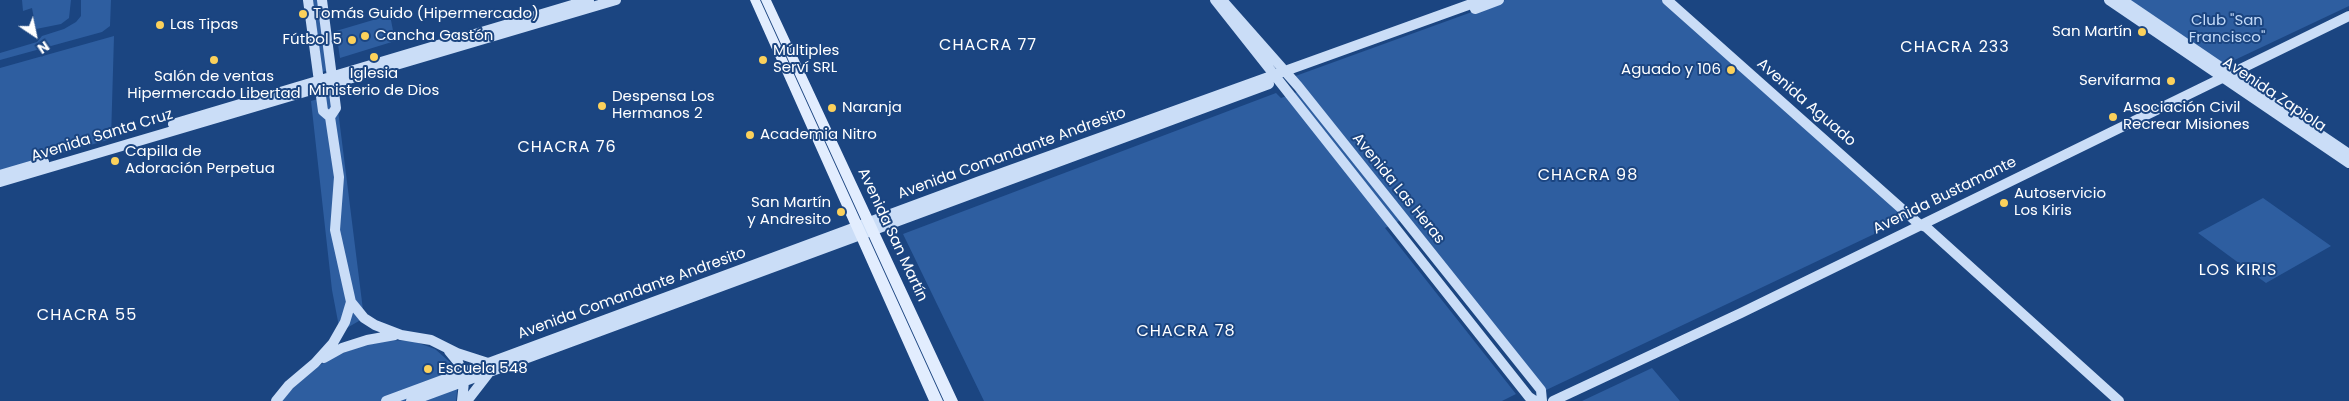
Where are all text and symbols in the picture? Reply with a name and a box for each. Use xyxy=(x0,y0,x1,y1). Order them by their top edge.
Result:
place label: Tomás Guido (Hipermercado) xyxy=(313,5,539,23)
marker: Tomás Guido (Hipermercado) xyxy=(297,8,309,20)
north arrow xyxy=(10,10,60,60)
park label: Club "San Francisco" xyxy=(2189,12,2265,47)
place label: Las Tipas xyxy=(170,16,238,34)
marker: Las Tipas xyxy=(154,19,166,31)
place label: San Martín xyxy=(2052,23,2132,41)
marker: San Martín xyxy=(2136,26,2148,38)
place label: Cancha Gastón xyxy=(375,27,493,45)
marker: Cancha Gastón xyxy=(359,30,371,42)
place label: Fútbol 5 xyxy=(283,31,342,49)
marker: Fútbol 5 xyxy=(346,34,358,46)
text: N xyxy=(33,36,53,59)
district label: CHACRA 77 xyxy=(938,36,1038,56)
district label: CHACRA 233 xyxy=(1899,38,2011,58)
place label: Múltiples Serví SRL xyxy=(773,42,839,77)
marker: Iglesia Ministerio de Dios xyxy=(368,51,380,63)
marker: Salón de ventas Hipermercado Libertad xyxy=(208,54,220,66)
marker: Múltiples Serví SRL xyxy=(757,54,769,66)
street label: Avenida Zapiola xyxy=(2219,54,2329,136)
street label: Avenida Aguado xyxy=(1753,55,1859,151)
place label: Aguado y 106 xyxy=(1621,61,1721,79)
marker: Aguado y 106 xyxy=(1725,64,1737,76)
place label: Iglesia Ministerio de Dios xyxy=(309,65,439,100)
place label: Salón de ventas Hipermercado Libertad xyxy=(127,68,301,103)
place label: Servifarma xyxy=(2079,72,2161,90)
marker: Servifarma xyxy=(2165,75,2177,87)
place label: Despensa Los Hermanos 2 xyxy=(612,88,715,123)
place label: Naranja xyxy=(842,99,902,117)
place label: Asociación Civil Recrear Misiones xyxy=(2123,99,2250,134)
marker: Despensa Los Hermanos 2 xyxy=(596,100,608,112)
marker: Naranja xyxy=(826,102,838,114)
street label: Avenida Comandante Andresito xyxy=(895,104,1129,204)
street label: Avenida Santa Cruz xyxy=(29,106,175,166)
marker: Asociación Civil Recrear Misiones xyxy=(2107,111,2119,123)
place label: Academia Nitro xyxy=(760,126,877,144)
marker: Academia Nitro xyxy=(744,129,756,141)
street label: Avenida Las Heras xyxy=(1348,130,1448,248)
district label: CHACRA 76 xyxy=(516,138,618,158)
place label: Capilla de Adoración Perpetua xyxy=(125,143,275,178)
street label: Avenida Bustamante xyxy=(1870,153,2020,239)
marker: Capilla de Adoración Perpetua xyxy=(109,155,121,167)
street label: Avenida San Martín xyxy=(853,165,931,305)
district label: CHACRA 98 xyxy=(1537,166,1639,186)
place label: Autoservicio Los Kiris xyxy=(2014,185,2106,220)
place label: San Martín y Andresito xyxy=(747,194,831,229)
marker: Autoservicio Los Kiris xyxy=(1998,197,2010,209)
marker: San Martín y Andresito xyxy=(835,206,847,218)
street label: Avenida Comandante Andresito xyxy=(515,244,749,344)
district label: LOS KIRIS xyxy=(2198,261,2278,281)
district label: CHACRA 55 xyxy=(36,306,138,326)
district label: CHACRA 78 xyxy=(1135,322,1237,342)
place label: Escuela 548 xyxy=(438,360,528,378)
marker: Escuela 548 xyxy=(422,363,434,375)

